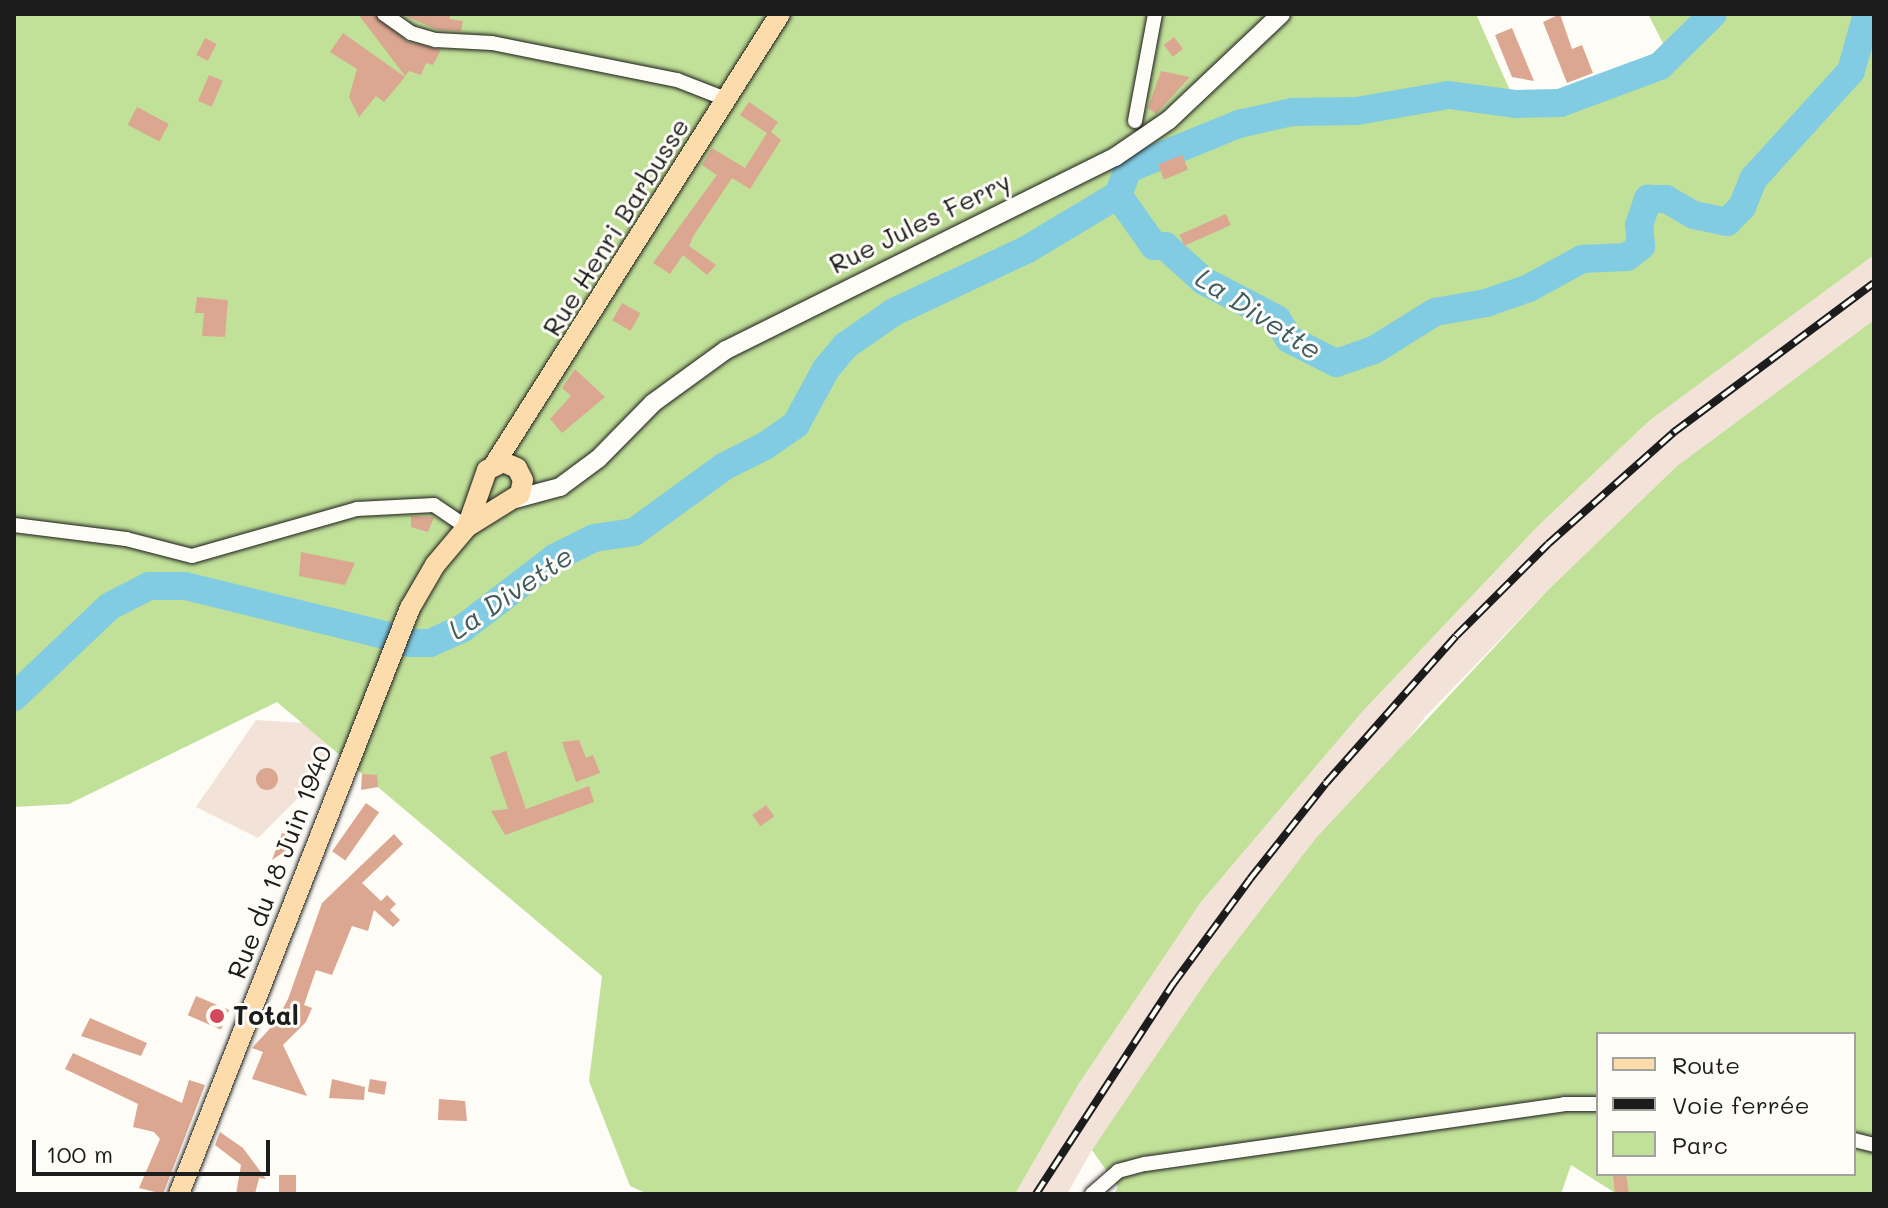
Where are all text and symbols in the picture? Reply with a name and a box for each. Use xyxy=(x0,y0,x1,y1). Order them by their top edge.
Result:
street label: Rue Henri Barbusse xyxy=(536,112,696,342)
street label: Rue Jules Ferry xyxy=(824,166,1016,280)
water label: La Divette xyxy=(1190,260,1328,366)
water label: La Divette xyxy=(441,538,579,646)
street label: Rue du 18 Juin 1940 xyxy=(221,741,339,983)
place label: Total xyxy=(233,1000,299,1032)
marker: Total xyxy=(208,1007,226,1025)
legend xyxy=(1596,1032,1856,1176)
text: Route xyxy=(1672,1049,1740,1080)
text: Voie ferrée xyxy=(1672,1089,1810,1120)
scale bar xyxy=(36,1124,274,1174)
text: Parc xyxy=(1672,1129,1728,1160)
text: 100 m xyxy=(46,1138,113,1169)

